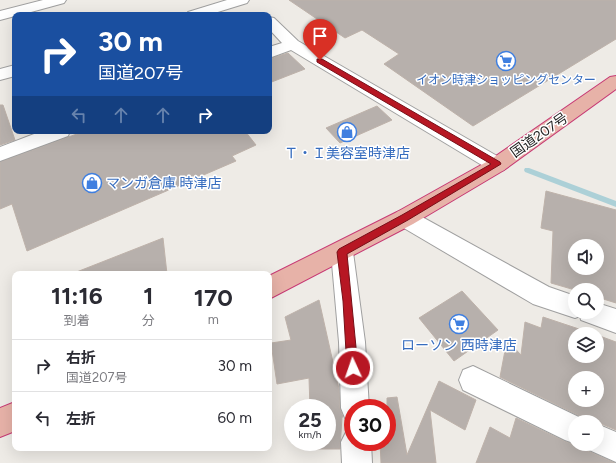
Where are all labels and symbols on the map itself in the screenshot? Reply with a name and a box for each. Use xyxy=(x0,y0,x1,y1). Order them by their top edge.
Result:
pin xyxy=(303,19,337,60)
supermarket icon: イオン時津ショッピングセンター xyxy=(495,50,517,72)
place label: イオン時津ショッピングセンター xyxy=(416,73,596,87)
street label: 国道207号 xyxy=(507,109,571,161)
shop icon: Ｔ・Ｉ美容室時津店 xyxy=(336,121,358,143)
place label: Ｔ・Ｉ美容室時津店 xyxy=(284,145,410,162)
shop icon: マンガ倉庫 時津店 xyxy=(81,172,103,194)
place label: マンガ倉庫 時津店 xyxy=(106,175,221,192)
supermarket icon: ローソン 西時津店 xyxy=(448,313,470,335)
place label: ローソン 西時津店 xyxy=(401,337,517,354)
position arrow xyxy=(332,347,374,389)
speed limit sign: 30 xyxy=(344,399,396,451)

